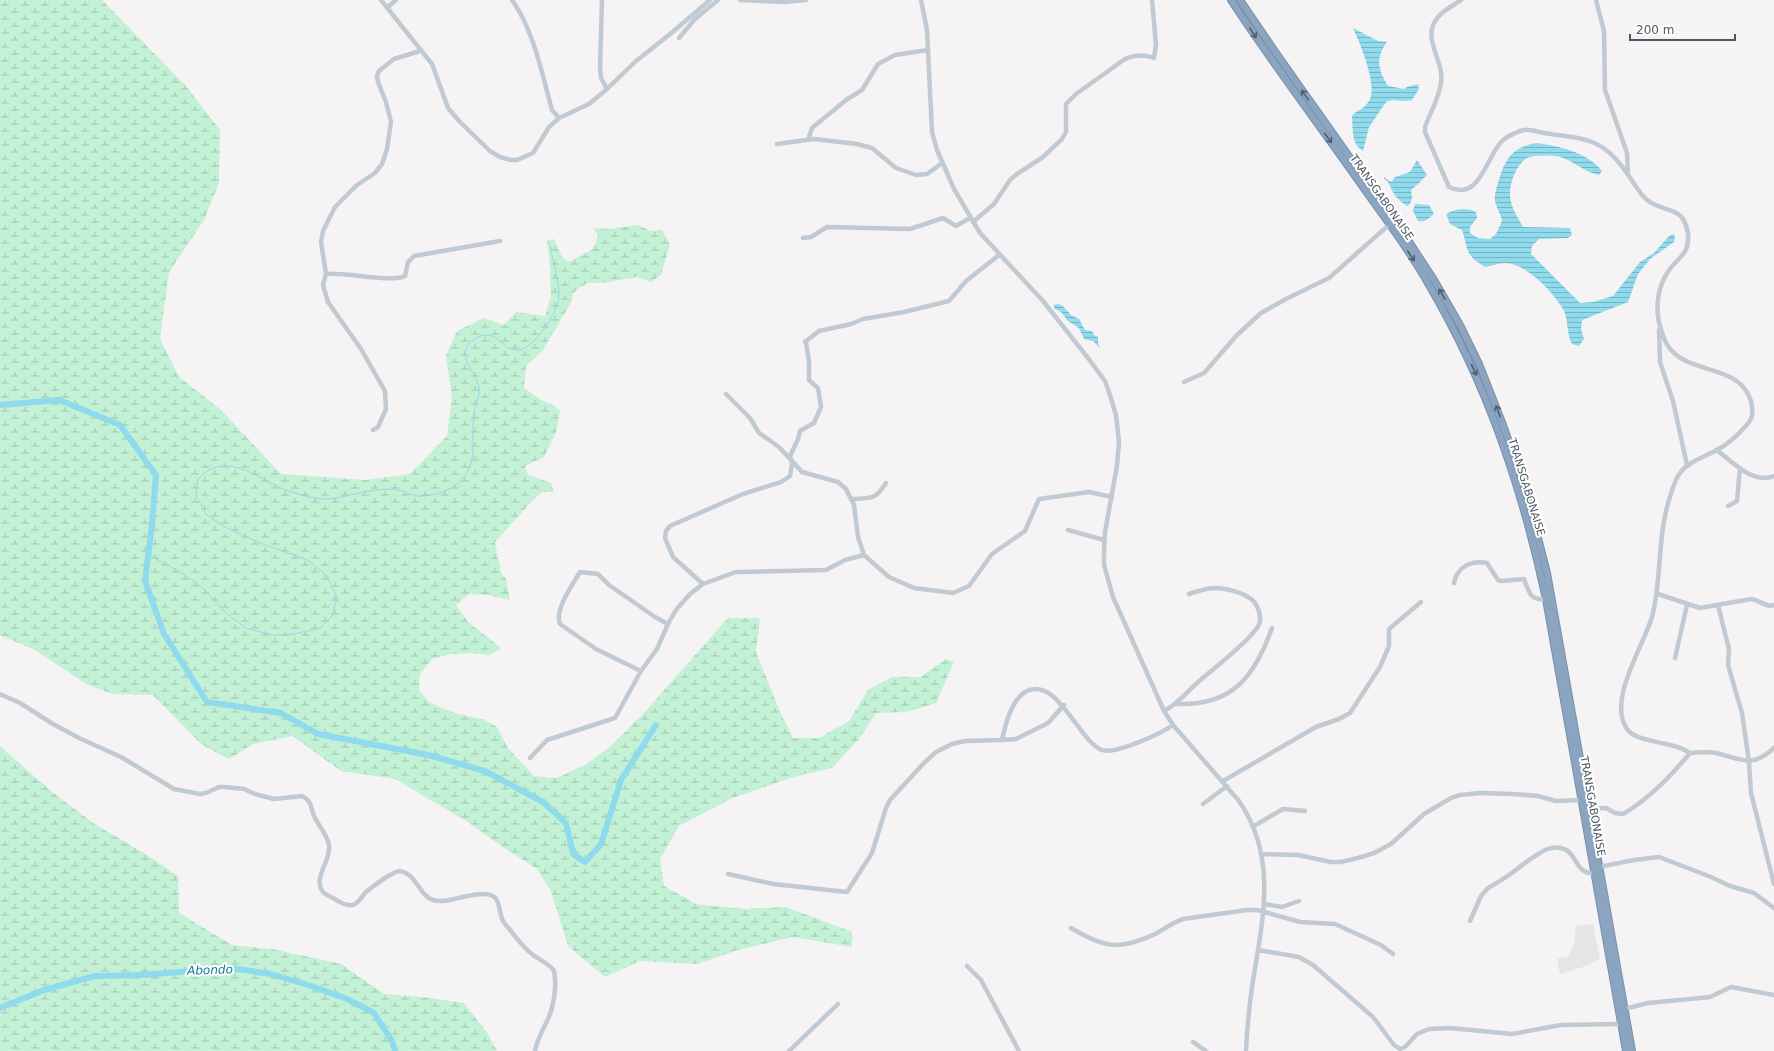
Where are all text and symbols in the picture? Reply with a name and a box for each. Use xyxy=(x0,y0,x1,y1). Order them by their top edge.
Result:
scale bar xyxy=(1630,16,1735,42)
text: 200 m xyxy=(1636,23,1674,37)
one-way arrow xyxy=(1249,27,1257,39)
one-way arrow xyxy=(1301,89,1309,100)
one-way arrow xyxy=(1324,133,1332,144)
street label: TRANSGABONAISE xyxy=(1347,151,1416,243)
one-way arrow xyxy=(1407,251,1415,262)
one-way arrow xyxy=(1437,288,1445,300)
one-way arrow xyxy=(1471,364,1478,376)
one-way arrow xyxy=(1494,405,1501,418)
street label: TRANSGABONAISE xyxy=(1505,436,1548,538)
street label: TRANSGABONAISE xyxy=(1577,754,1608,857)
water label: Abondo xyxy=(186,962,233,978)

